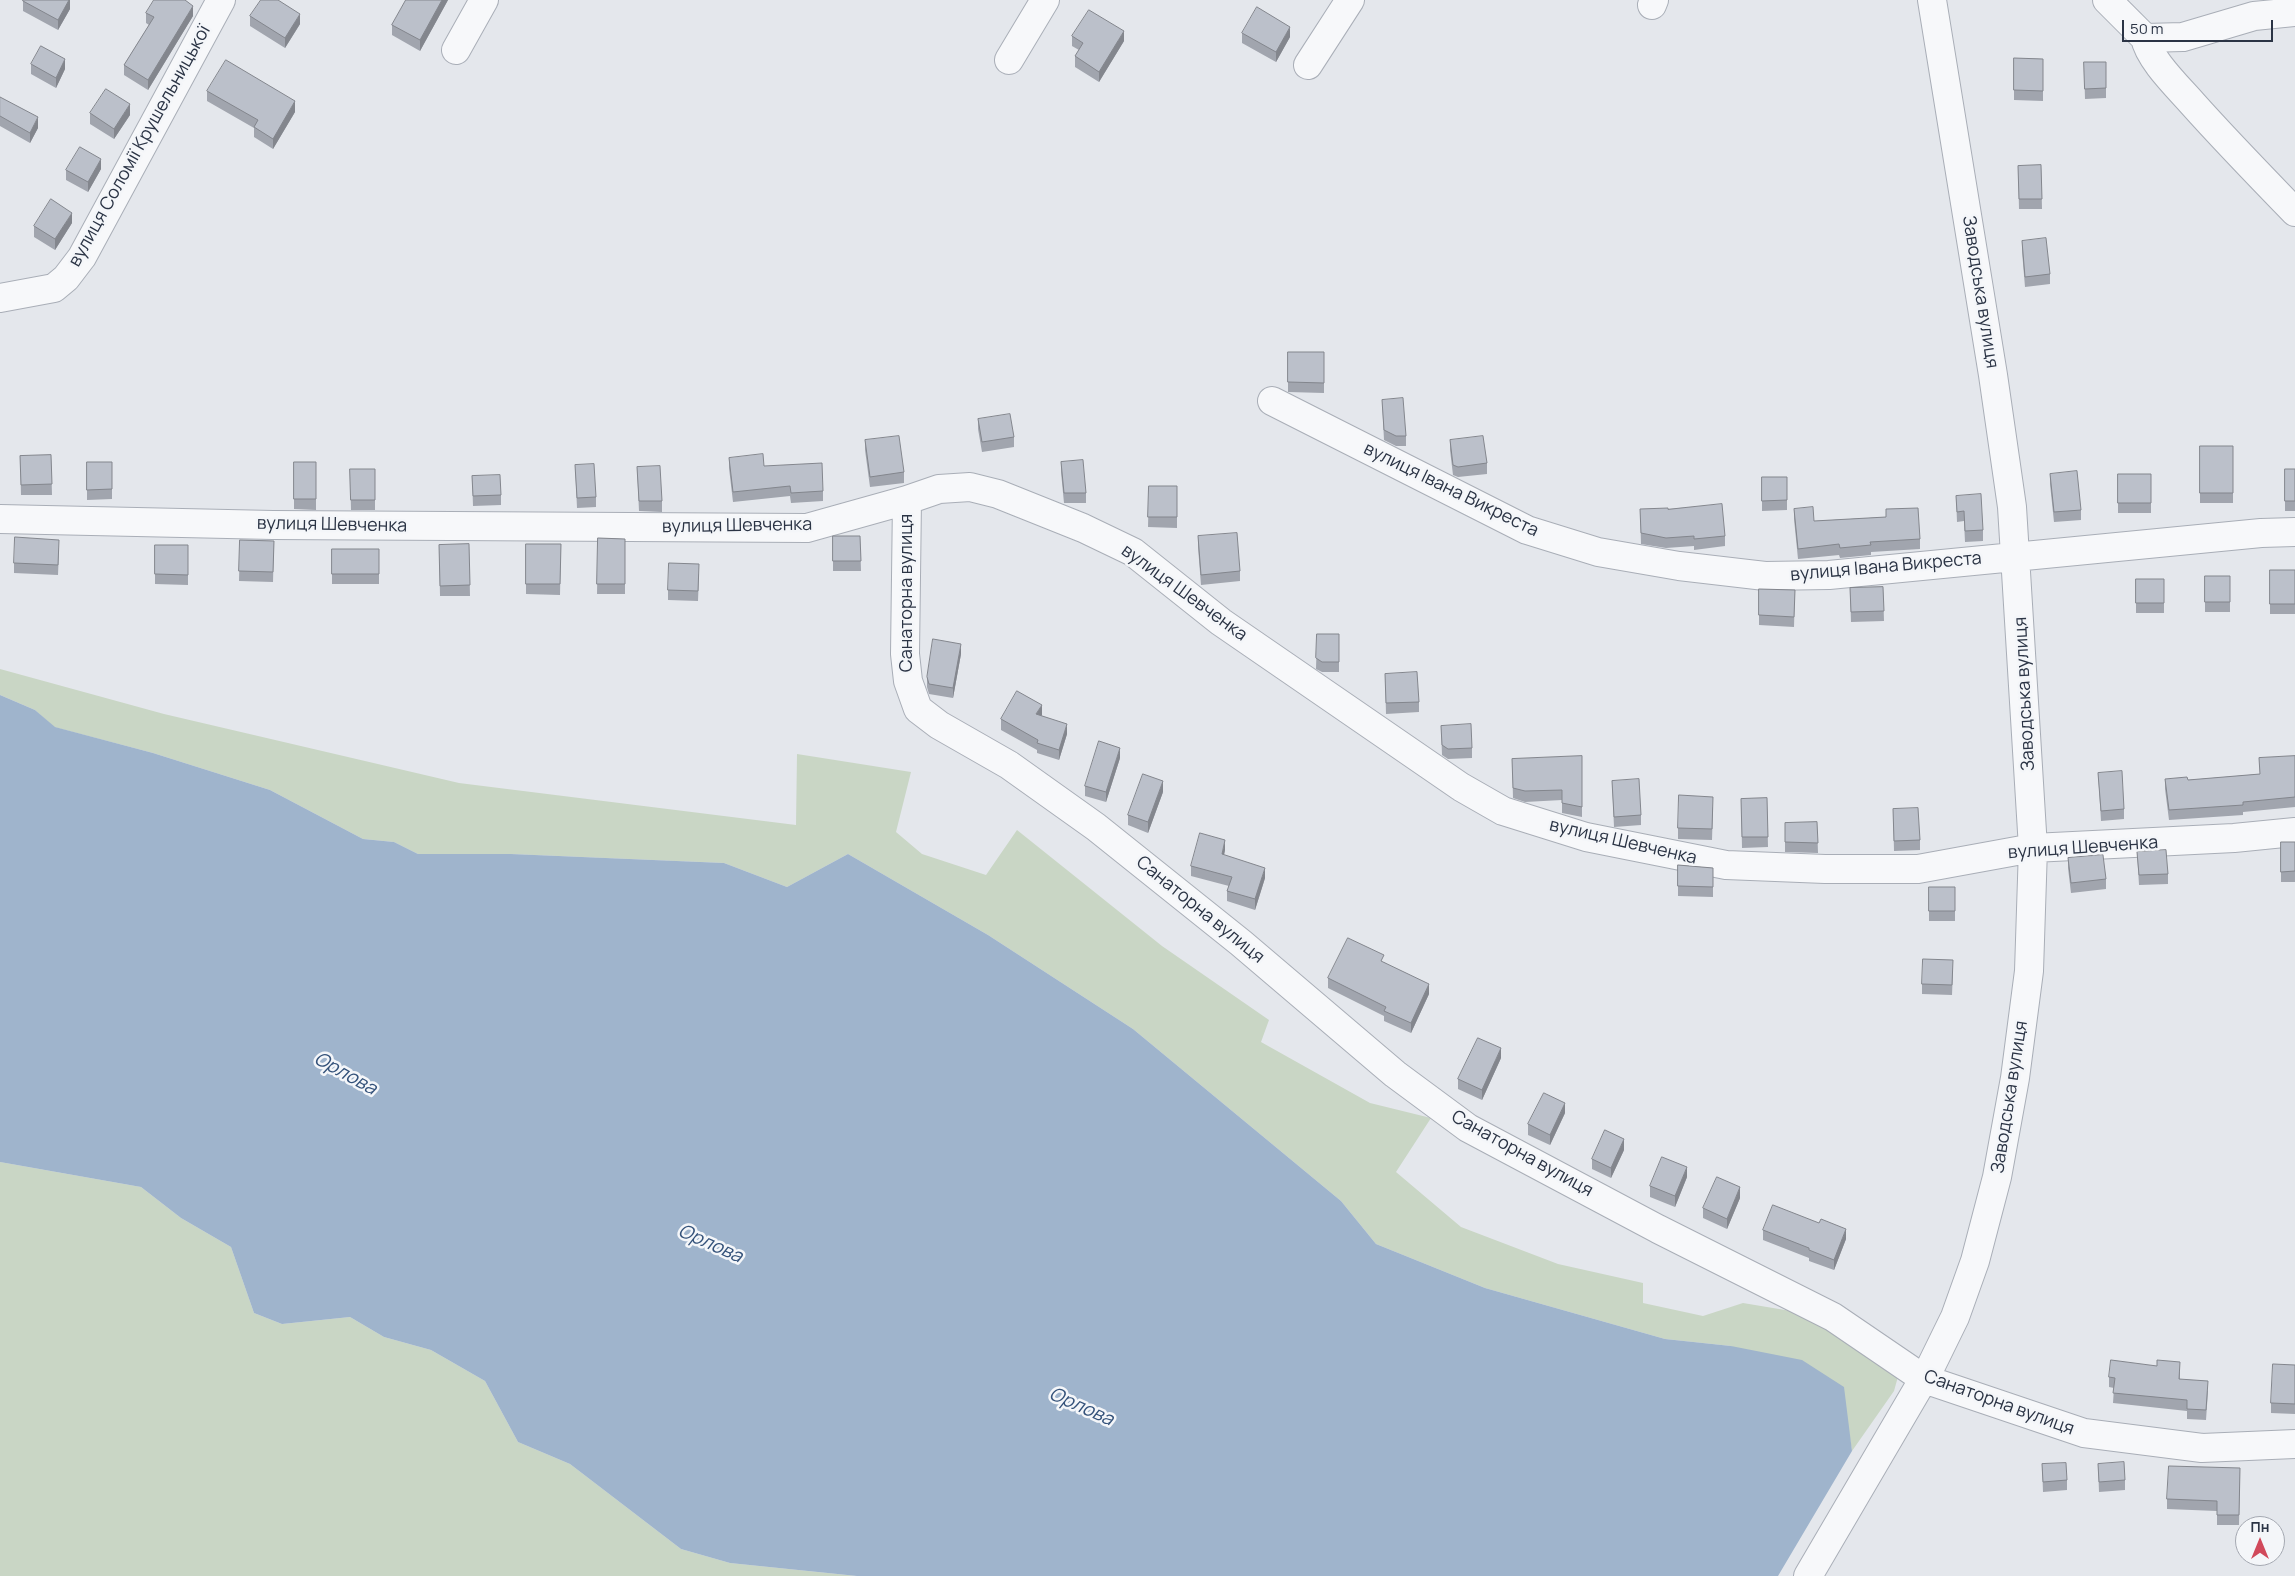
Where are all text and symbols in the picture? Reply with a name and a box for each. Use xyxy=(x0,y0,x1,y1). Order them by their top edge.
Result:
scale bar xyxy=(2125,10,2276,42)
text: 50 m xyxy=(2130,18,2164,39)
street label: вулиця Соломії Крушельницької xyxy=(64,22,216,270)
street label: Заводська вулиця xyxy=(1957,214,2003,370)
street label: вулиця Івана Викреста xyxy=(1360,438,1542,542)
street label: вулиця Шевченка xyxy=(257,513,407,537)
street label: вулиця Шевченка xyxy=(662,514,812,538)
street label: Санаторна вулиця xyxy=(896,514,918,672)
street label: вулиця Шевченка xyxy=(1117,540,1251,646)
street label: вулиця Івана Викреста xyxy=(1789,548,1983,586)
street label: Заводська вулиця xyxy=(2010,616,2040,772)
street label: вулиця Шевченка xyxy=(1547,815,1699,869)
street label: вулиця Шевченка xyxy=(2007,832,2159,864)
street label: Санаторна вулиця xyxy=(1132,852,1268,968)
street label: Заводська вулиця xyxy=(1987,1019,2033,1175)
water label: Орлова xyxy=(310,1048,380,1100)
street label: Санаторна вулиця xyxy=(1447,1106,1597,1202)
water label: Орлова xyxy=(674,1220,746,1268)
street label: Санаторна вулиця xyxy=(1921,1366,2077,1440)
water label: Орлова xyxy=(1045,1383,1117,1431)
north arrow xyxy=(2235,1516,2285,1566)
text: Пн xyxy=(2251,1517,2269,1536)

